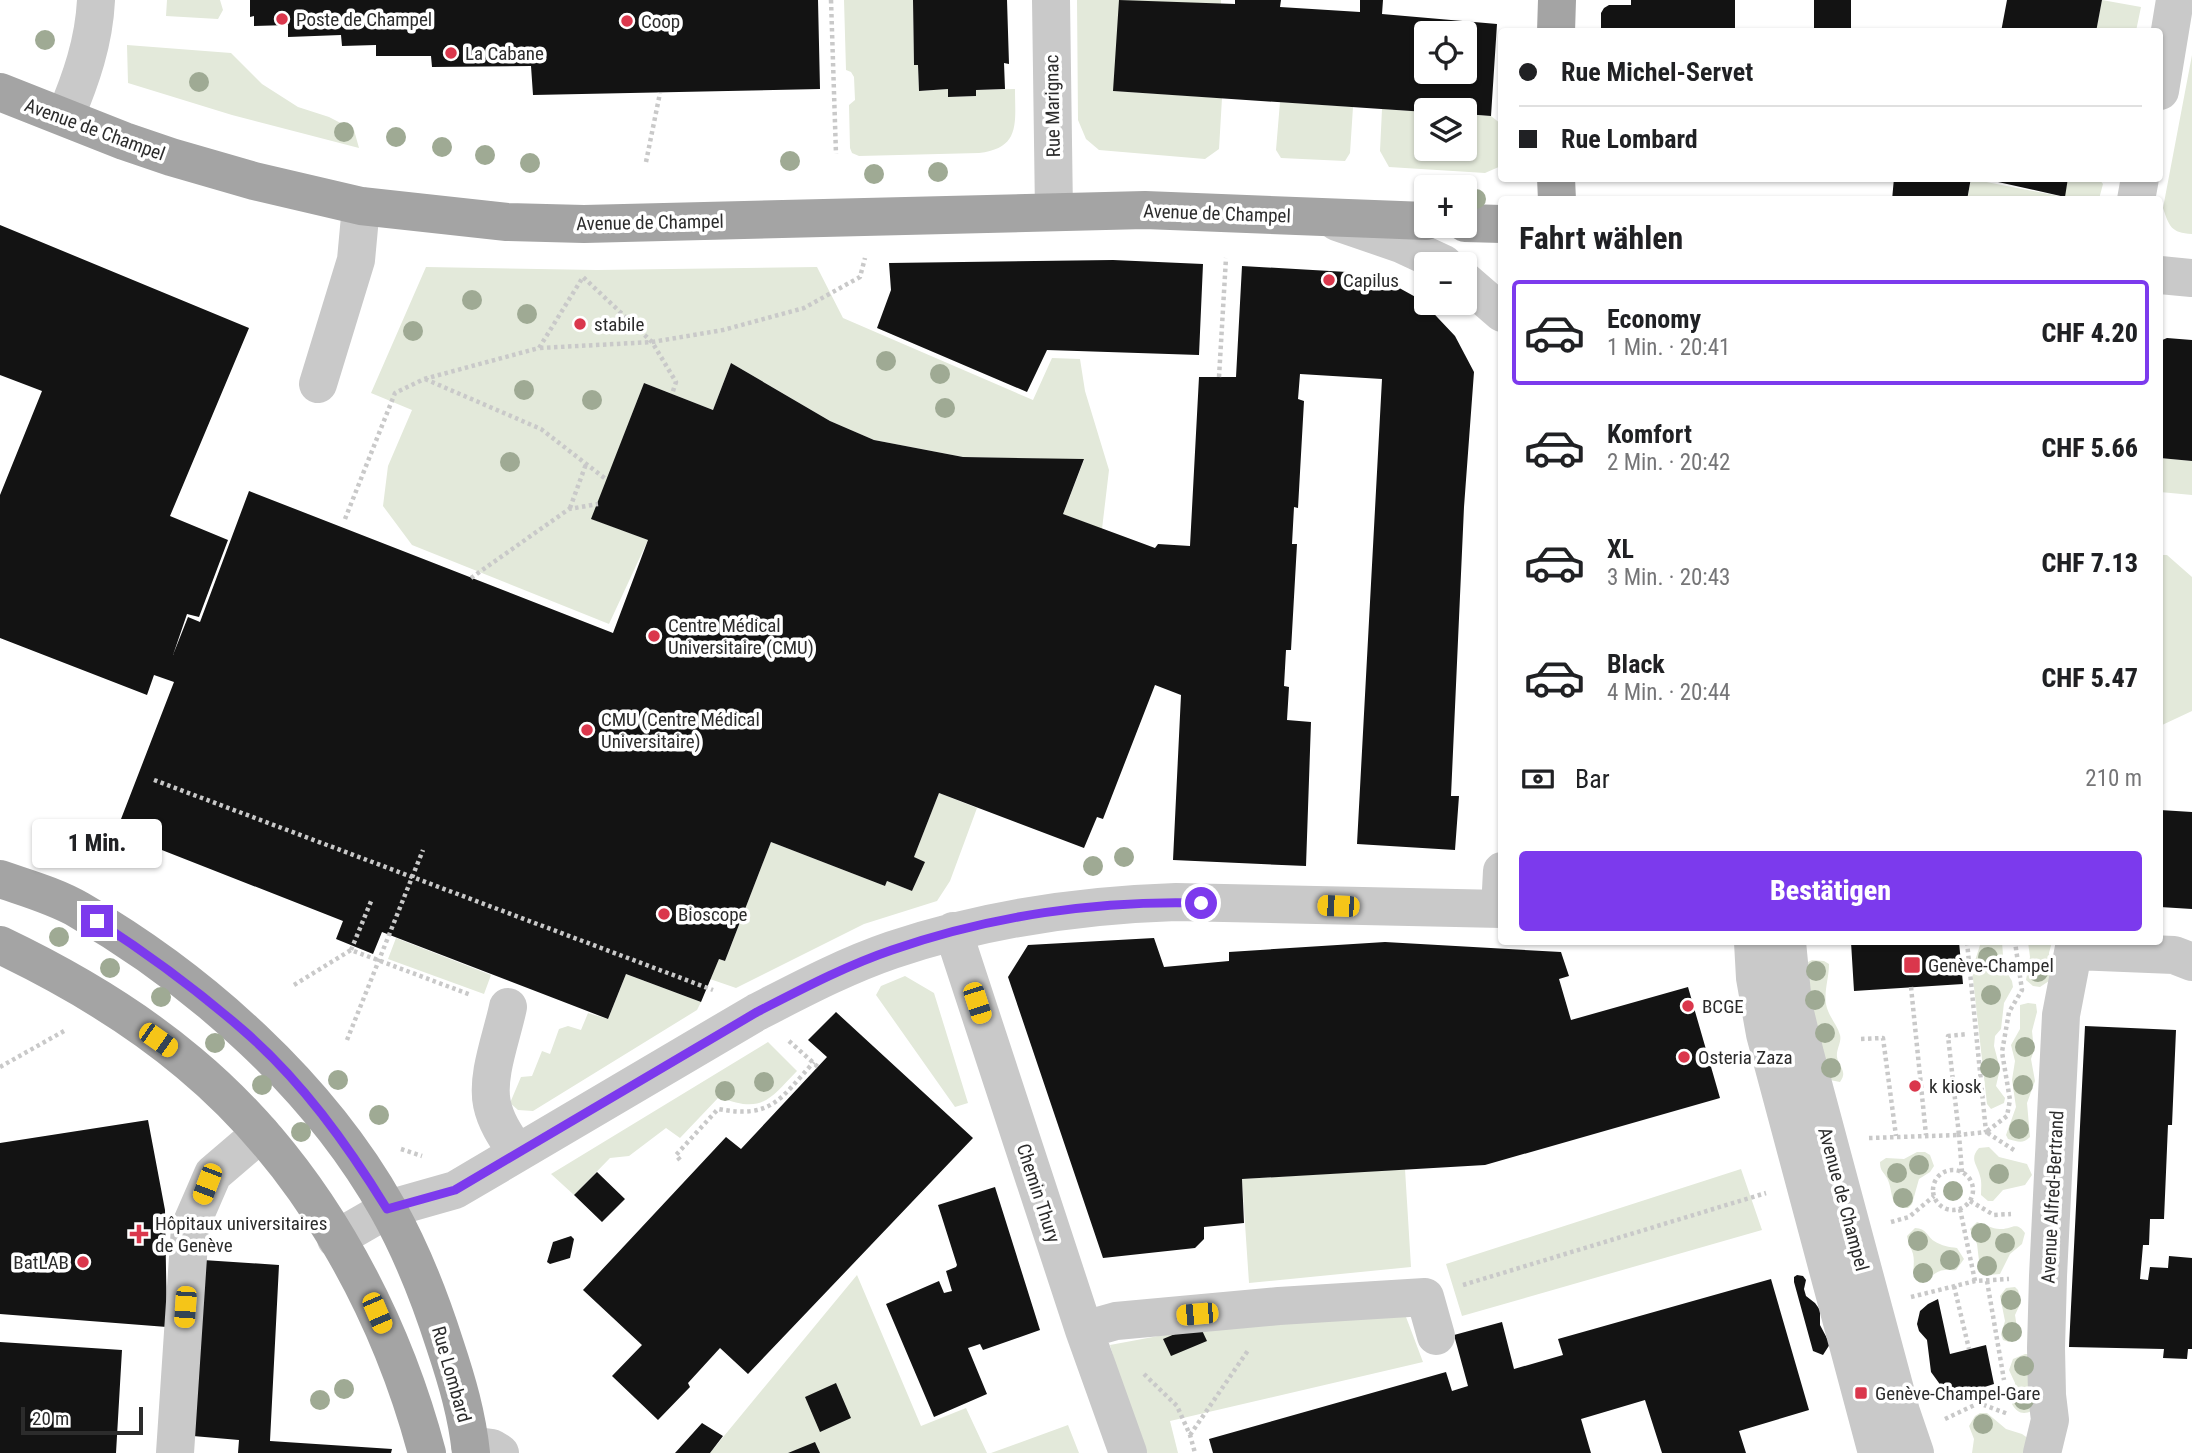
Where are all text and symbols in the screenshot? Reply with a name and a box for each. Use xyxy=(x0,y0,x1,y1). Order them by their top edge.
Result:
place label: Poste de Champel xyxy=(296,8,432,31)
place label: Coop xyxy=(641,10,680,33)
marker: Poste de Champel xyxy=(274,11,290,27)
marker: Coop xyxy=(619,13,635,29)
map controls xyxy=(1414,21,1477,315)
button: locate xyxy=(1414,21,1477,84)
place label: La Cabane xyxy=(465,42,544,65)
marker: La Cabane xyxy=(443,45,459,61)
street label: Rue Marignac xyxy=(1040,54,1065,157)
text: Rue Michel-Servet xyxy=(1561,57,1753,87)
street label: Avenue de Champel xyxy=(21,93,168,166)
button: layers xyxy=(1414,98,1477,161)
text: Rue Lombard xyxy=(1561,124,1698,154)
button: + xyxy=(1414,175,1477,238)
street label: Avenue de Champel xyxy=(1143,199,1291,228)
street label: Avenue de Champel xyxy=(576,210,724,235)
text: Fahrt wählen xyxy=(1519,219,1683,257)
button: − xyxy=(1414,252,1477,315)
place label: Capilus xyxy=(1343,269,1399,292)
marker: Capilus xyxy=(1321,272,1337,288)
icon: car xyxy=(1523,301,1586,364)
text: Economy xyxy=(1607,304,1701,334)
place label: stabile xyxy=(594,313,644,336)
marker: stabile xyxy=(572,316,588,332)
text: CHF 4.20 xyxy=(2042,318,2138,348)
text: 1 Min. · 20:41 xyxy=(1607,334,1730,361)
icon: car xyxy=(1523,416,1586,479)
text: Komfort xyxy=(1607,419,1692,449)
text: CHF 5.66 xyxy=(2042,433,2138,463)
text: 2 Min. · 20:42 xyxy=(1607,449,1730,476)
icon: car xyxy=(1523,531,1586,594)
text: XL xyxy=(1607,534,1634,564)
text: CHF 7.13 xyxy=(2042,548,2138,578)
text: 3 Min. · 20:43 xyxy=(1607,564,1730,591)
place label: Centre Médical Universitaire (CMU) xyxy=(668,614,814,659)
marker: Centre Médical Universitaire (CMU) xyxy=(646,628,662,644)
icon: car xyxy=(1523,646,1586,709)
text: Black xyxy=(1607,649,1665,679)
text: CHF 5.47 xyxy=(2042,663,2138,693)
text: 4 Min. · 20:44 xyxy=(1607,679,1730,706)
place label: CMU (Centre Médical Universitaire) xyxy=(601,708,760,753)
marker: CMU (Centre Médical Universitaire) xyxy=(579,722,595,738)
icon: cash xyxy=(1519,760,1557,798)
text: Bar xyxy=(1575,764,1610,794)
text: 210 m xyxy=(2085,765,2142,792)
callout: 1 Min. xyxy=(32,820,162,869)
text: 1 Min. xyxy=(68,830,126,857)
button: Bestätigen xyxy=(1519,851,2142,931)
route start xyxy=(1185,887,1217,919)
car xyxy=(1317,895,1360,917)
place label: Bioscope xyxy=(678,903,748,926)
route end xyxy=(81,905,113,937)
marker: Bioscope xyxy=(656,906,672,922)
place label: Genève-Champel xyxy=(1928,954,2054,977)
marker: Genève-Champel xyxy=(1902,955,1922,975)
car xyxy=(961,980,994,1026)
place label: BCGE xyxy=(1702,995,1744,1018)
marker: BCGE xyxy=(1680,998,1696,1014)
car xyxy=(135,1019,182,1061)
place label: Osteria Zaza xyxy=(1698,1046,1793,1069)
marker: Osteria Zaza xyxy=(1676,1049,1692,1065)
place label: k kiosk xyxy=(1929,1075,1982,1098)
marker: k kiosk xyxy=(1907,1078,1923,1094)
street label: Avenue Alfred-Bertrand xyxy=(2036,1110,2069,1284)
street label: Avenue de Champel xyxy=(1813,1125,1874,1273)
street label: Chemin Thury xyxy=(1012,1141,1065,1246)
car xyxy=(190,1161,225,1207)
place label: Hôpitaux universitaires de Genève xyxy=(155,1212,327,1257)
marker: Hôpitaux universitaires de Genève xyxy=(129,1224,149,1244)
place label: BatLAB xyxy=(13,1251,69,1274)
marker: BatLAB xyxy=(75,1254,91,1270)
car xyxy=(174,1285,197,1329)
car xyxy=(360,1290,395,1336)
car xyxy=(1176,1302,1219,1326)
street label: Rue Lombard xyxy=(427,1323,476,1425)
place label: Genève-Champel-Gare xyxy=(1875,1382,2040,1405)
marker: Genève-Champel-Gare xyxy=(1853,1385,1869,1401)
scale bar xyxy=(21,1404,144,1436)
text: 20 m xyxy=(32,1407,69,1430)

